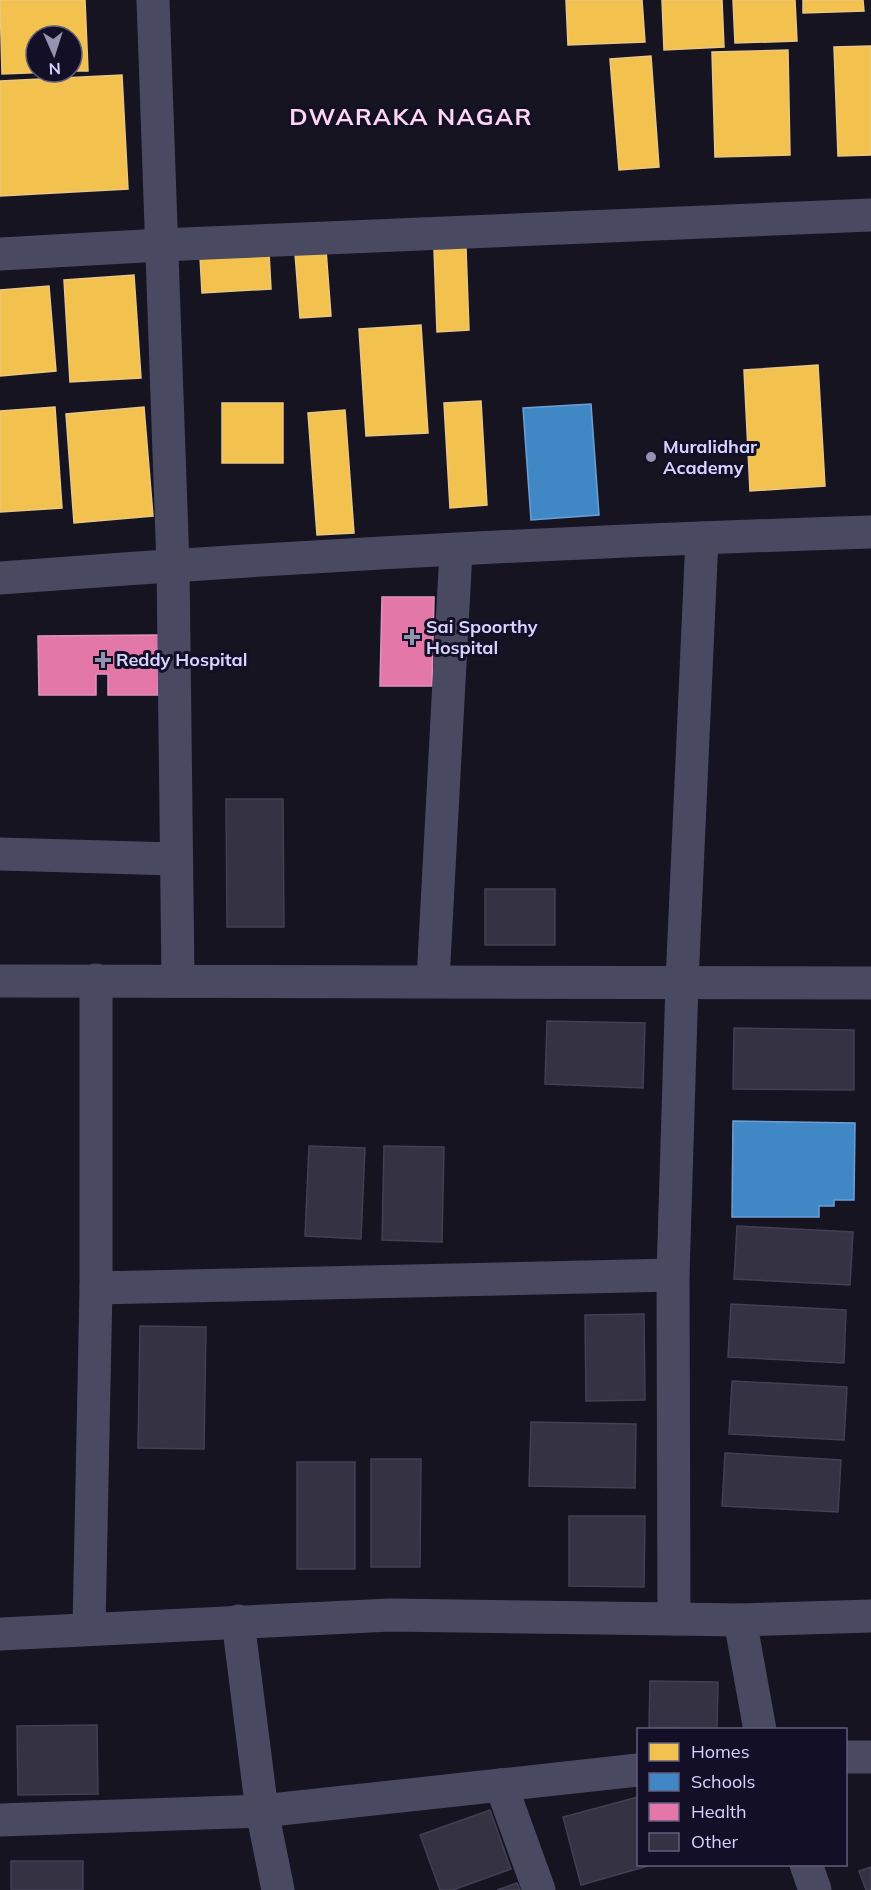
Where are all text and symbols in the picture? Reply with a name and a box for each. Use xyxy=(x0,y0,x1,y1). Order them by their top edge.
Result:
north arrow xyxy=(24,24,84,84)
text: N xyxy=(48,59,61,79)
district label: DWARAKA NAGAR xyxy=(289,101,533,131)
place label: Muralidhar Academy xyxy=(663,435,758,479)
marker: Muralidhar Academy xyxy=(644,450,658,464)
place label: Sai Spoorthy Hospital xyxy=(426,615,538,659)
marker: Sai Spoorthy Hospital xyxy=(403,628,421,646)
place label: Reddy Hospital xyxy=(116,648,247,671)
marker: Reddy Hospital xyxy=(94,651,112,669)
legend xyxy=(637,1728,847,1866)
text: Homes xyxy=(691,1740,750,1763)
text: Schools xyxy=(691,1770,756,1793)
text: Health xyxy=(691,1800,747,1823)
text: Other xyxy=(691,1830,739,1853)

